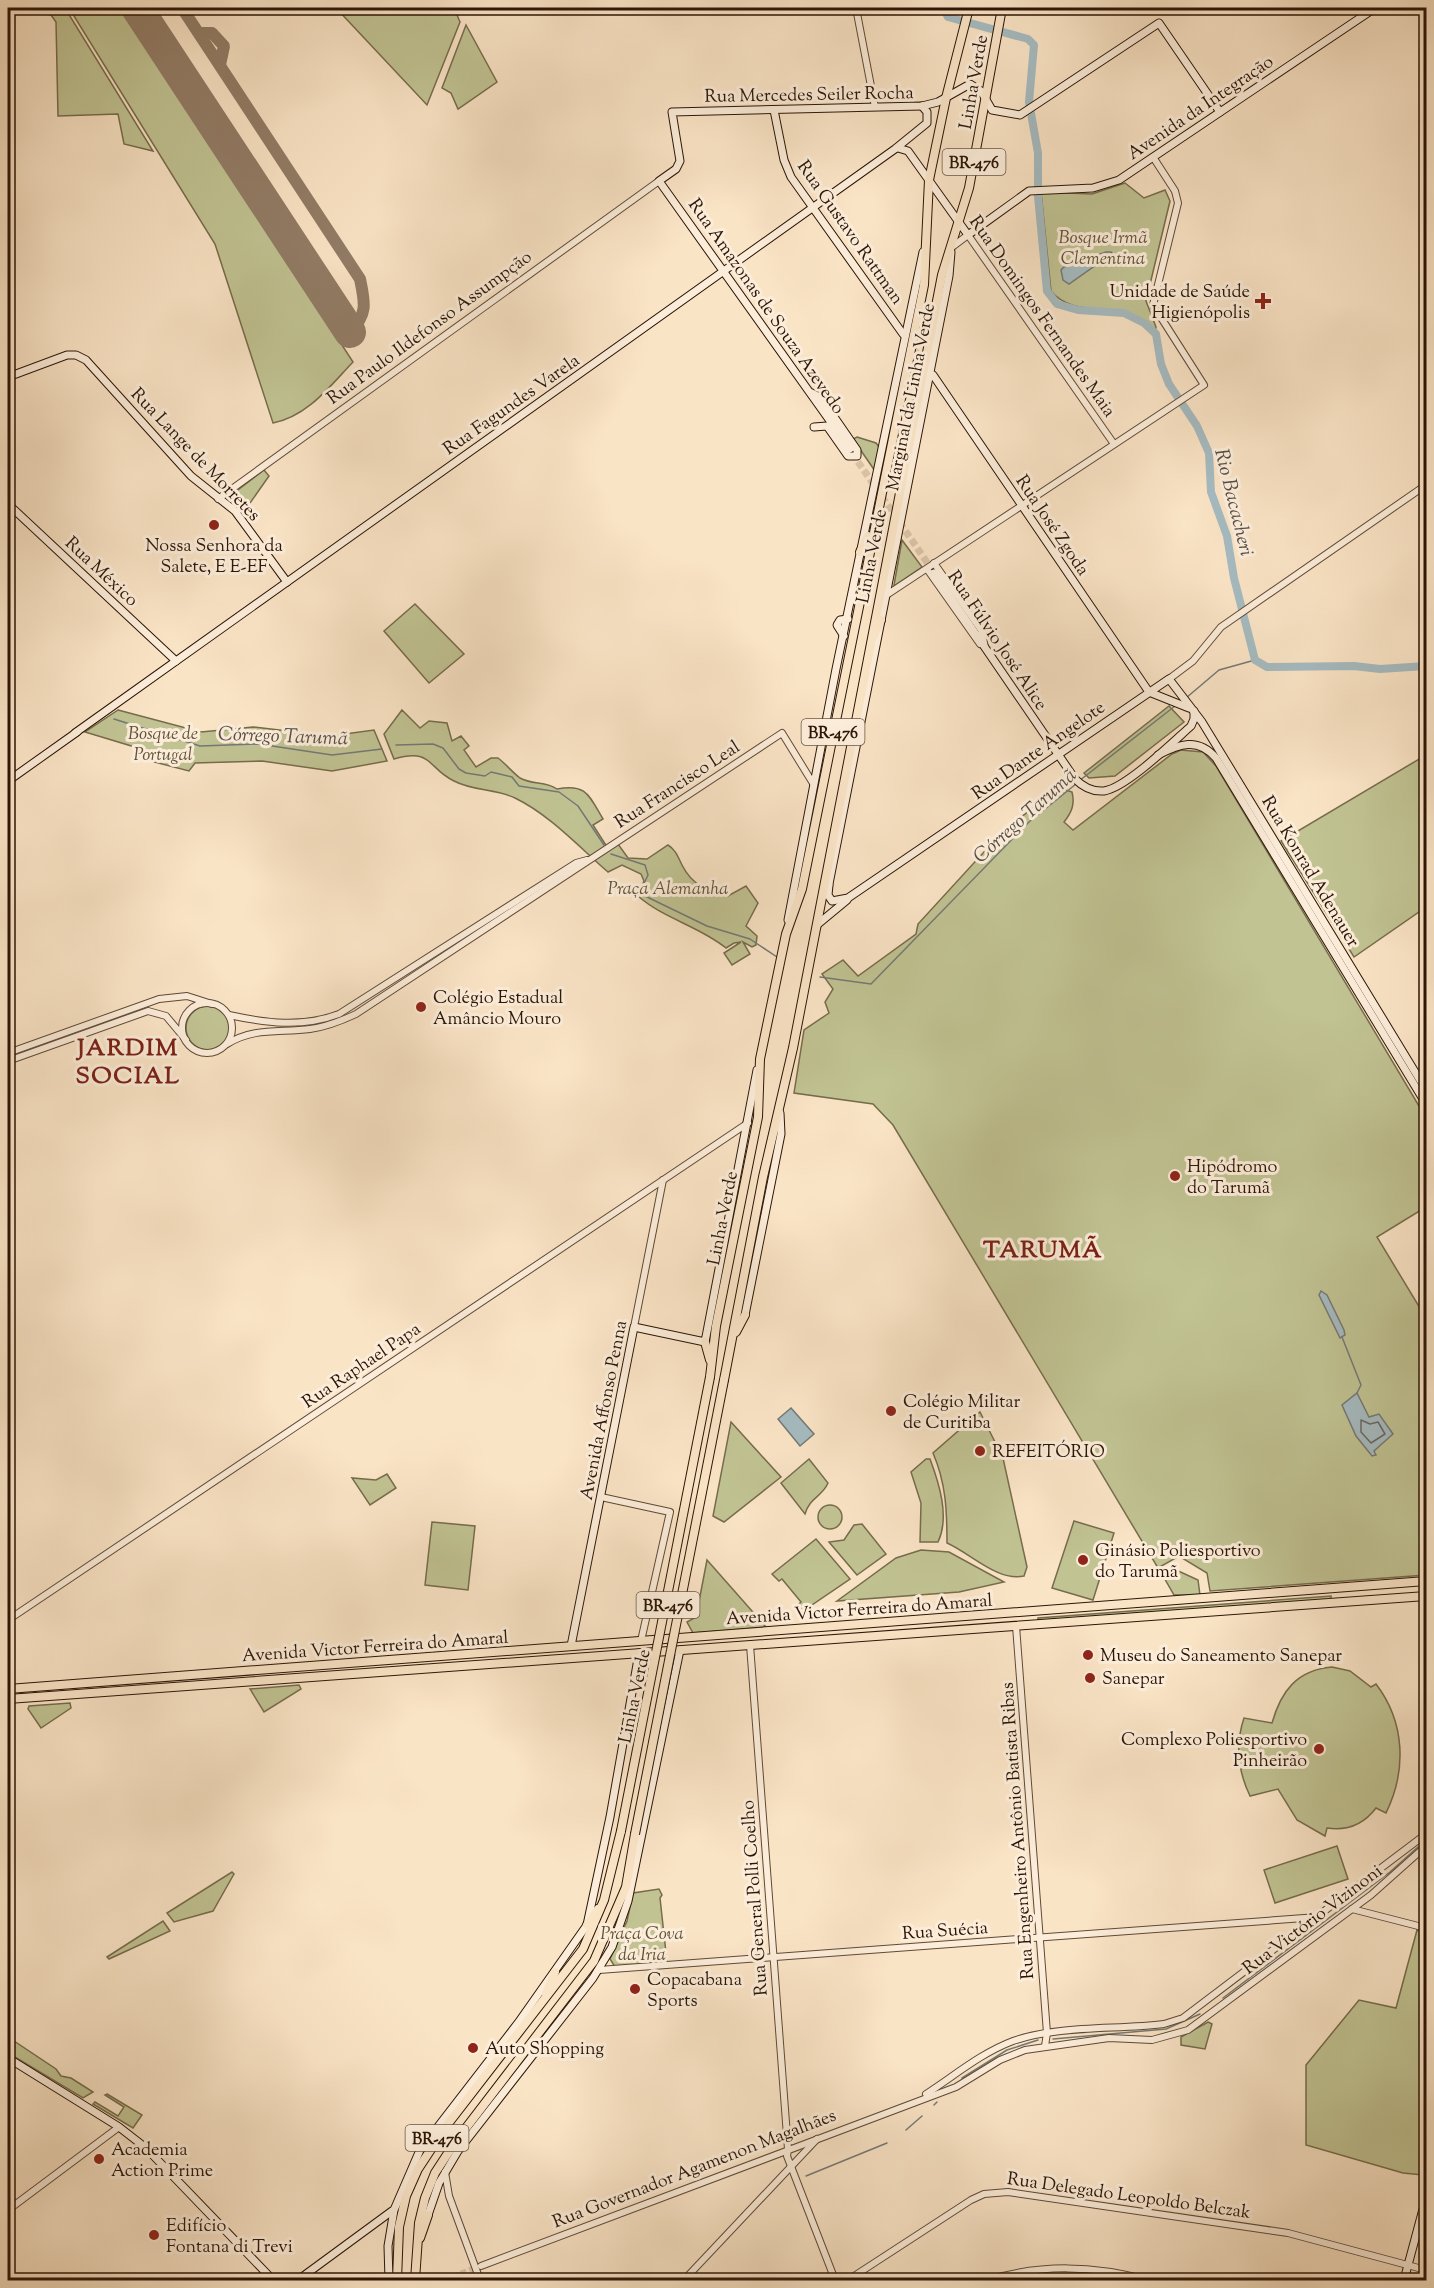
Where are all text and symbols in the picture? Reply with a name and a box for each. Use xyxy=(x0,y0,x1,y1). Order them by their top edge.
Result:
street label: Linha Verde xyxy=(954,33,996,132)
street label: Avenida da Integração xyxy=(1123,50,1280,167)
street label: Rua Mercedes Seiler Rocha xyxy=(704,81,914,111)
road number: BR-476 xyxy=(942,149,1006,175)
street label: Rua Gustavo Rattman xyxy=(790,156,909,311)
street label: Rua Amazonas de Souza Azevedo xyxy=(681,194,850,420)
street label: Rua Domingos Fernandes Maia xyxy=(962,211,1121,423)
park label: Bosque Irmã Clementina xyxy=(1058,226,1148,273)
street label: Rua Paulo Ildefonso Assumpção xyxy=(322,245,538,412)
place label: Unidade de Saúde Higienópolis xyxy=(1110,280,1250,327)
marker: Unidade de Saúde Higienópolis xyxy=(1254,292,1272,310)
street label: Marginal da Linha Verde xyxy=(881,301,943,494)
street label: Rua Fagundes Varela xyxy=(439,349,586,463)
street label: Rua Lange de Morretes xyxy=(124,383,265,528)
water label: Rio Bacacheri xyxy=(1205,446,1260,559)
street label: Rua José Zgoda xyxy=(1008,471,1095,582)
street label: Linha Verde xyxy=(851,507,895,606)
marker: Nossa Senhora da Salete, E E-EF xyxy=(207,518,221,532)
street label: Rua México xyxy=(58,531,143,614)
place label: Nossa Senhora da Salete, E E-EF xyxy=(145,534,283,581)
street label: Rua Fúlvio José Alice xyxy=(940,566,1053,716)
street label: Rua Dante Angelote xyxy=(967,696,1111,807)
road number: BR-476 xyxy=(802,719,864,745)
water label: Córrego Tarumã xyxy=(217,721,349,754)
park label: Bosque de Portugal xyxy=(128,722,198,769)
street label: Rua Francisco Leal xyxy=(610,735,746,836)
water label: Córrego Tarumã xyxy=(968,762,1084,871)
street label: Rua Konrad Adenauer xyxy=(1254,791,1365,953)
park label: Praça Alemanha xyxy=(608,877,728,903)
place label: Colégio Estadual Amâncio Mouro xyxy=(433,986,563,1033)
marker: Colégio Estadual Amâncio Mouro xyxy=(414,1000,428,1014)
district label: JARDIM SOCIAL xyxy=(75,1032,180,1094)
place label: Hipódromo do Tarumã xyxy=(1187,1155,1277,1202)
street label: Linha Verde xyxy=(702,1169,746,1268)
marker: Hipódromo do Tarumã xyxy=(1168,1169,1182,1183)
district label: TARUMÃ xyxy=(983,1234,1103,1268)
street label: Rua Raphael Papa xyxy=(298,1317,427,1416)
street label: Avenida Affonso Penna xyxy=(575,1318,635,1503)
place label: Colégio Militar de Curitiba xyxy=(903,1390,1020,1437)
marker: Colégio Militar de Curitiba xyxy=(884,1404,898,1418)
place label: REFEITÓRIO xyxy=(992,1439,1105,1466)
marker: REFEITÓRIO xyxy=(973,1444,987,1458)
place label: Ginásio Poliesportivo do Tarumã xyxy=(1095,1539,1261,1586)
marker: Ginásio Poliesportivo do Tarumã xyxy=(1076,1553,1090,1567)
street label: Avenida Victor Ferreira do Amaral xyxy=(725,1589,993,1633)
road number: BR-476 xyxy=(636,1592,700,1618)
street label: Avenida Victor Ferreira do Amaral xyxy=(241,1626,509,1670)
place label: Museu do Saneamento Sanepar xyxy=(1100,1644,1342,1670)
street label: Linha Verde xyxy=(613,1647,659,1746)
marker: Museu do Saneamento Sanepar xyxy=(1081,1648,1095,1662)
place label: Sanepar xyxy=(1102,1667,1165,1693)
marker: Sanepar xyxy=(1083,1671,1097,1685)
street label: Rua Engenheiro Antônio Batista Ribas xyxy=(996,1681,1042,1980)
place label: Complexo Poliesportivo Pinheirão xyxy=(1121,1728,1307,1775)
marker: Complexo Poliesportivo Pinheirão xyxy=(1312,1742,1326,1756)
street label: Rua General Polli Coelho xyxy=(736,1799,776,1997)
street label: Rua Victório Vizinoni xyxy=(1238,1859,1389,1982)
street label: Rua Suécia xyxy=(901,1916,989,1948)
park label: Praça Cova da Iria xyxy=(600,1922,684,1969)
place label: Copacabana Sports xyxy=(647,1968,742,2015)
marker: Copacabana Sports xyxy=(628,1982,642,1996)
place label: Auto Shopping xyxy=(485,2037,604,2063)
marker: Auto Shopping xyxy=(466,2041,480,2055)
street label: Rua Governador Agamenon Magalhães xyxy=(549,2104,840,2236)
road number: BR-476 xyxy=(406,2125,468,2151)
place label: Academia Action Prime xyxy=(111,2138,213,2185)
marker: Academia Action Prime xyxy=(92,2152,106,2166)
street label: Rua Delegado Leopoldo Belczak xyxy=(1005,2167,1252,2227)
place label: Edifício Fontana di Trevi xyxy=(166,2214,293,2261)
marker: Edifício Fontana di Trevi xyxy=(147,2228,161,2242)

